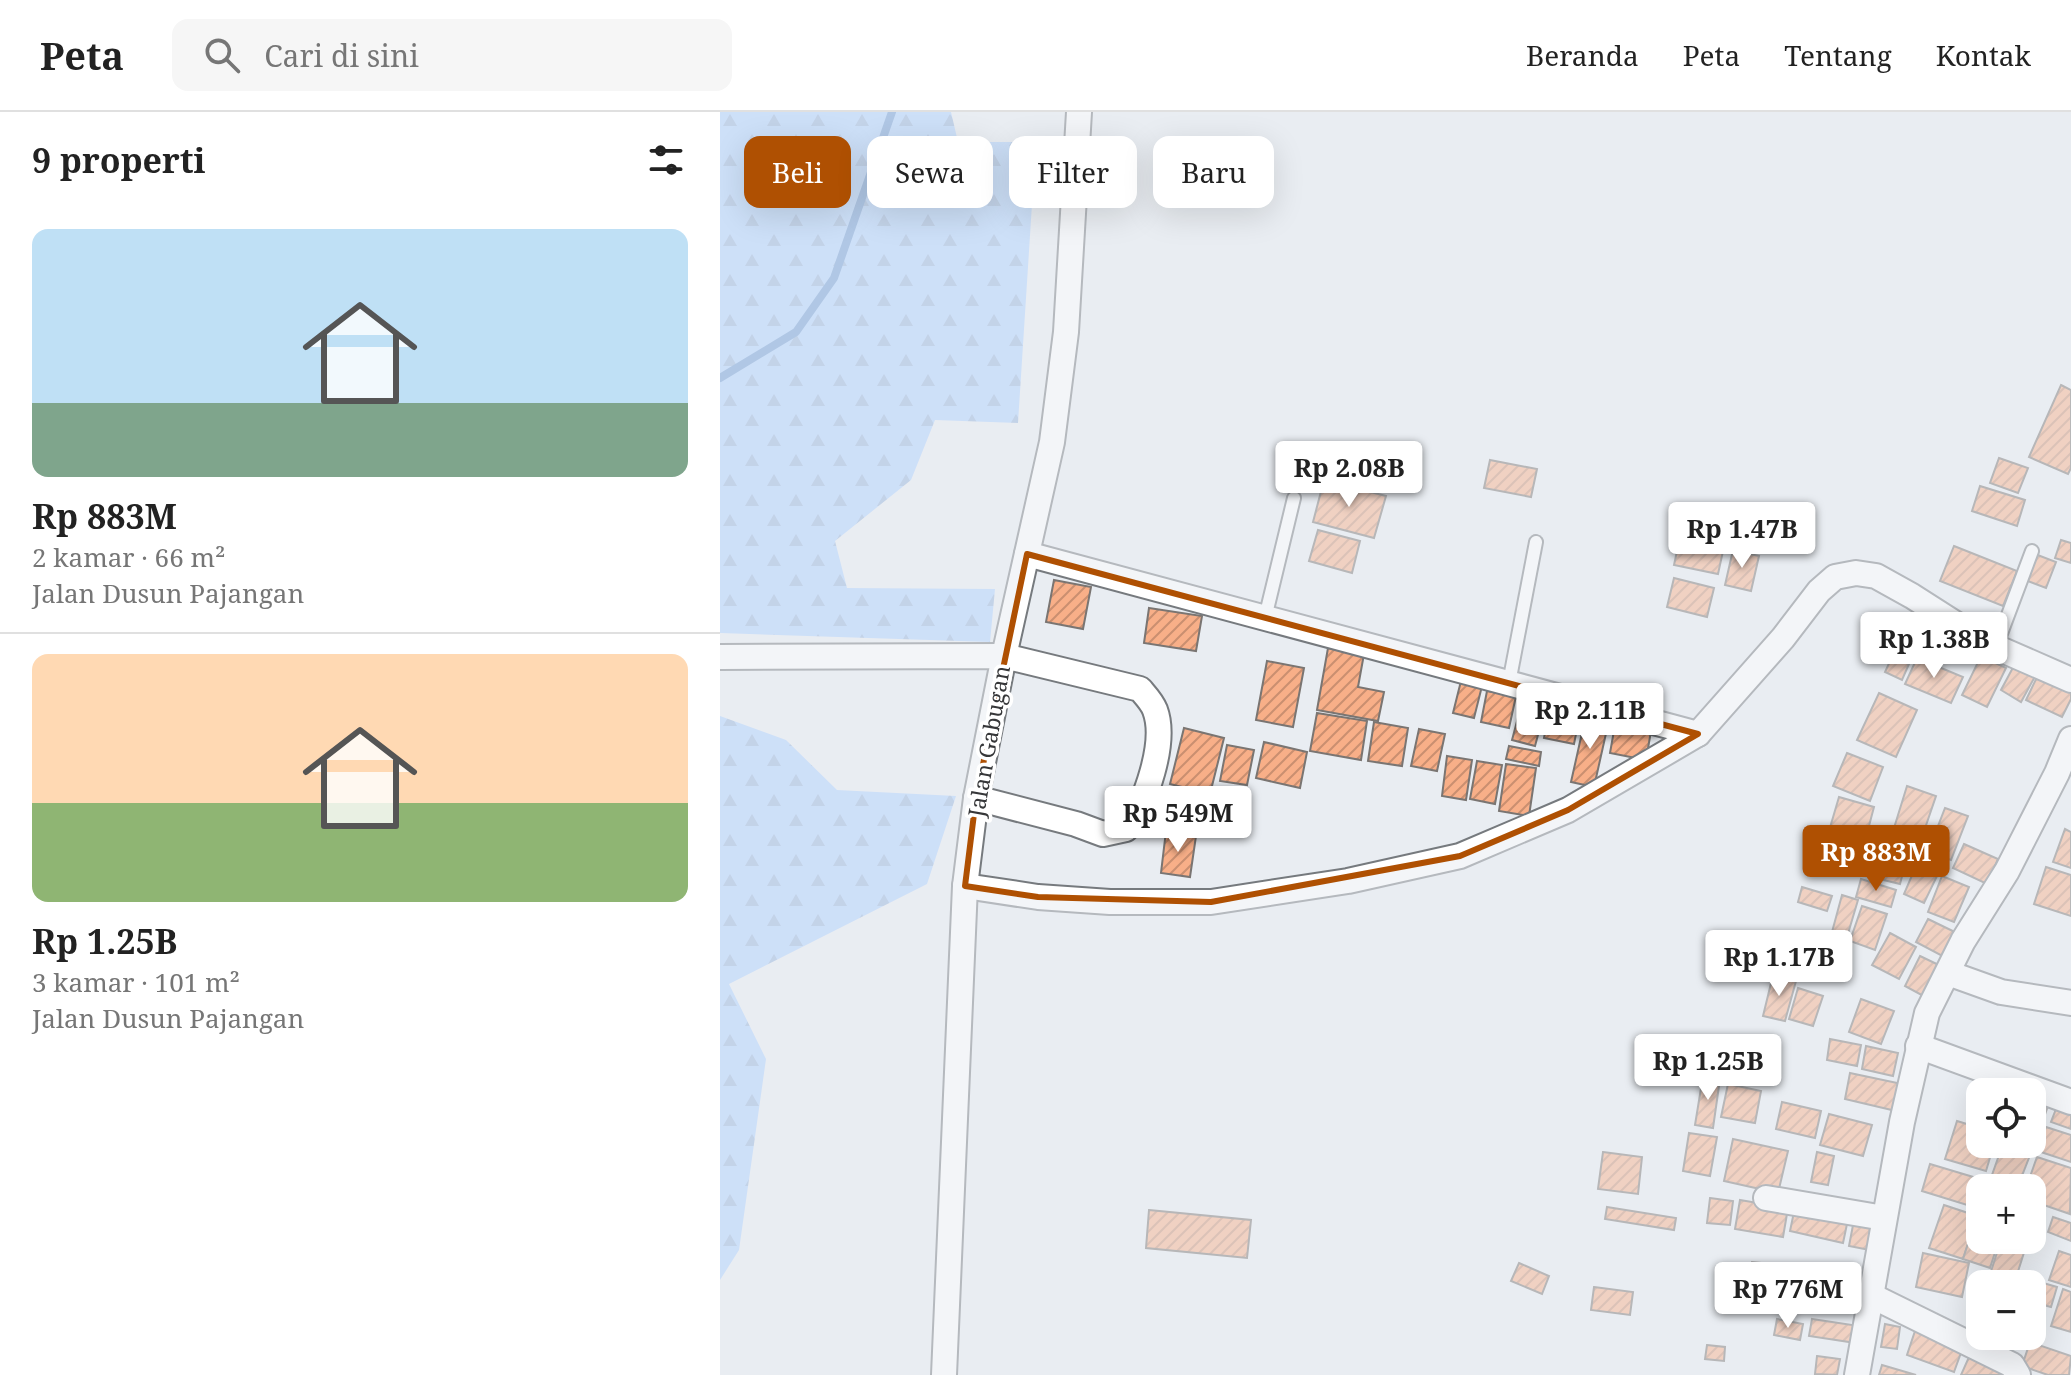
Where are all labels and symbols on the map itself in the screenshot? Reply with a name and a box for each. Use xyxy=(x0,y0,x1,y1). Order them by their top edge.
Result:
pin: Rp 2.08B xyxy=(1266,441,1432,509)
pin: Rp 1.47B xyxy=(1659,502,1825,570)
pin: Rp 1.38B xyxy=(1851,612,2017,680)
street label: Jalan Gabugan xyxy=(960,663,1016,820)
pin: Rp 2.11B xyxy=(1507,683,1673,751)
pin: Rp 549M xyxy=(1104,786,1252,854)
pin: Rp 883M xyxy=(1802,825,1950,893)
pin: Rp 1.17B xyxy=(1696,930,1862,998)
pin: Rp 1.25B xyxy=(1625,1034,1791,1102)
pin: Rp 776M xyxy=(1714,1262,1862,1330)

